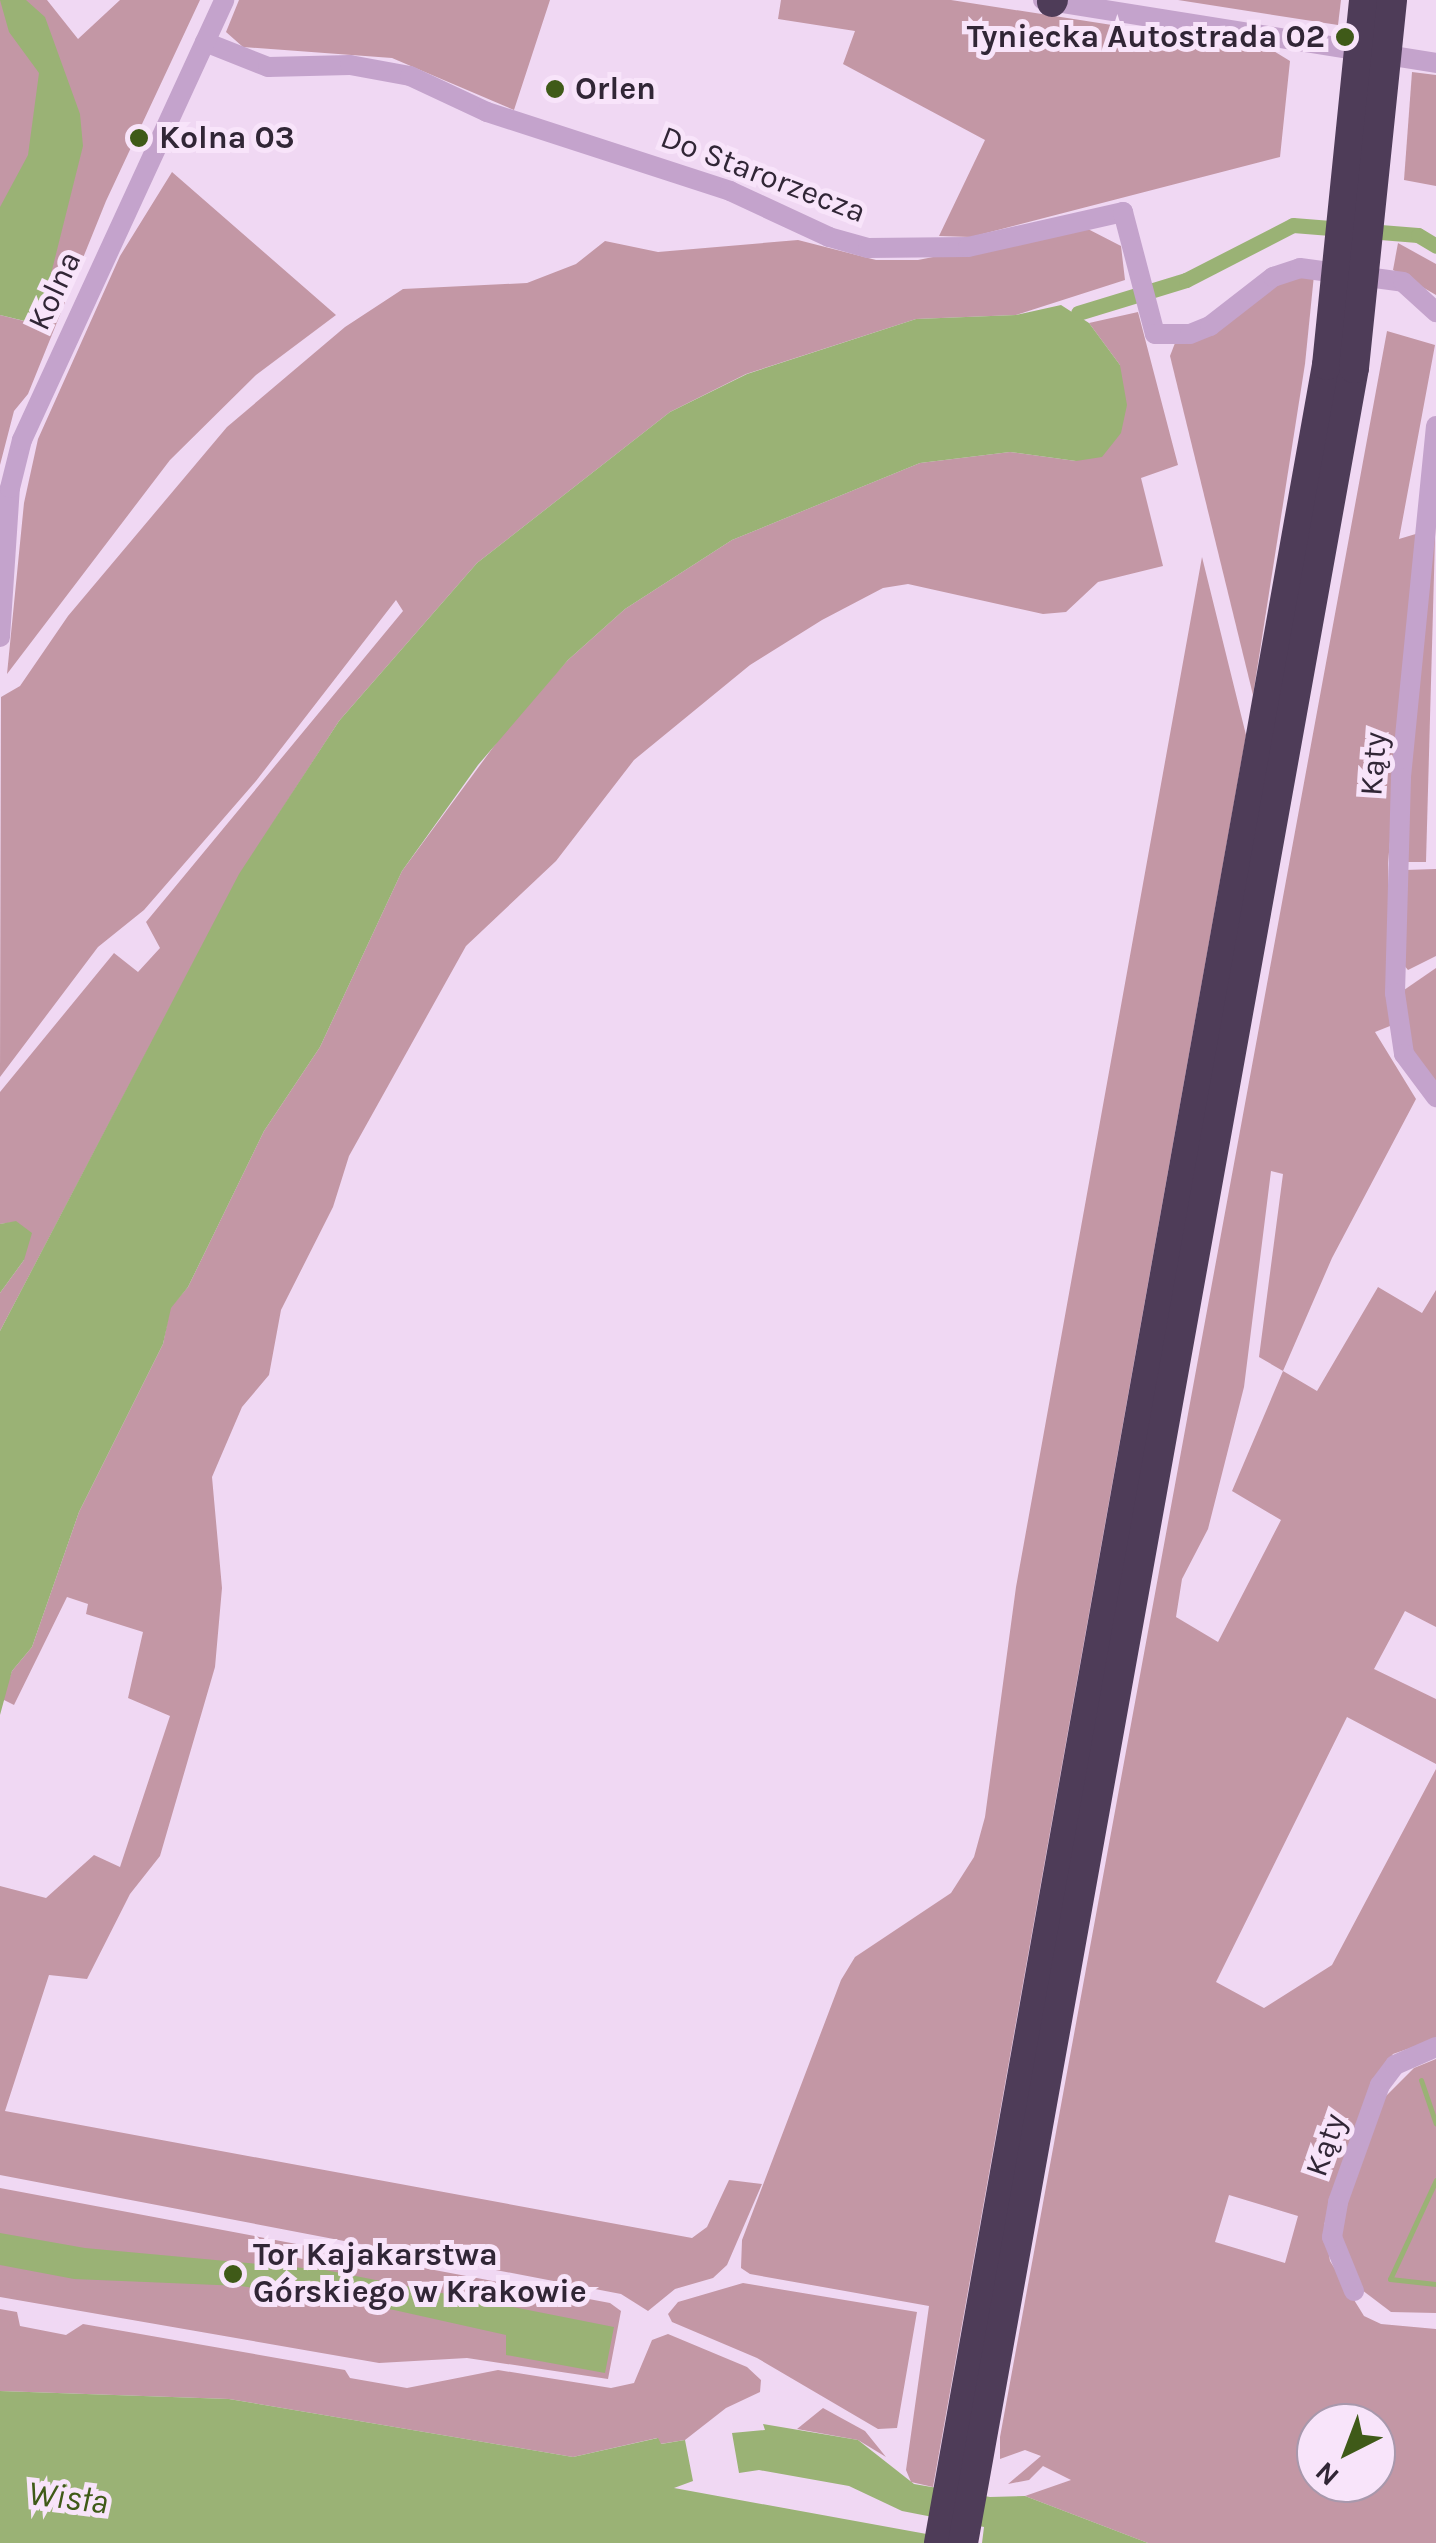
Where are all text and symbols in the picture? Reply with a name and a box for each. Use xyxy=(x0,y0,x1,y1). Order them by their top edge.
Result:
place label: Tyniecka Autostrada 02 xyxy=(967,18,1325,56)
marker: Tyniecka Autostrada 02 xyxy=(1334,26,1356,48)
place label: Orlen xyxy=(575,70,656,108)
marker: Orlen xyxy=(544,78,566,100)
street label: Do Starorzecza xyxy=(655,118,871,232)
place label: Kolna 03 xyxy=(159,119,295,157)
marker: Kolna 03 xyxy=(128,127,150,149)
street label: Kolna xyxy=(20,245,90,337)
street label: Kąty xyxy=(1353,731,1395,797)
street label: Kąty xyxy=(1297,2109,1355,2181)
place label: Tor Kajakarstwa Górskiego w Krakowie xyxy=(253,2237,587,2312)
marker: Tor Kajakarstwa Górskiego w Krakowie xyxy=(222,2263,244,2285)
north arrow xyxy=(1296,2403,1396,2503)
text: N xyxy=(1308,2455,1345,2493)
water label: Wisła xyxy=(25,2472,111,2524)

